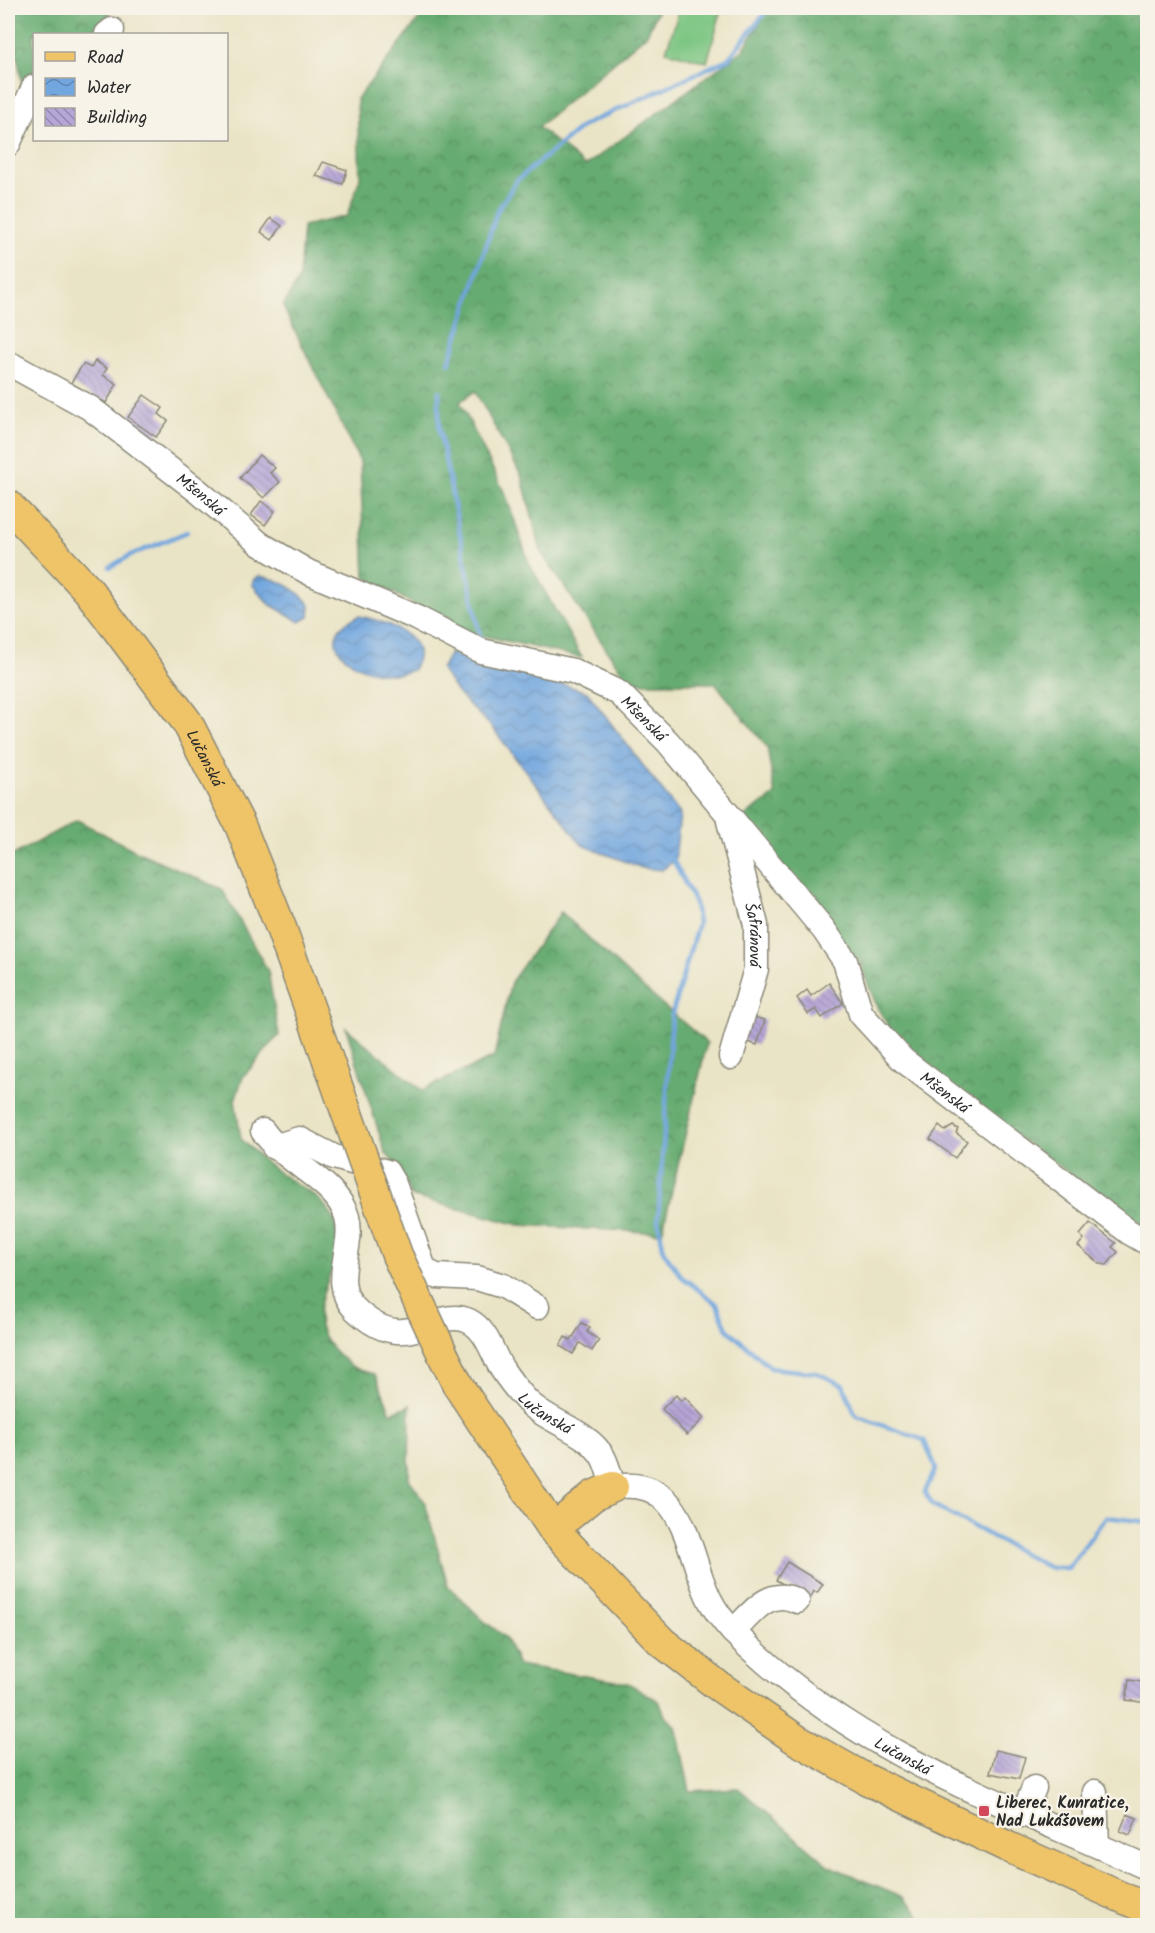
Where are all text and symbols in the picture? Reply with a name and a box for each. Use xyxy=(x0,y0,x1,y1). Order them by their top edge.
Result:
legend xyxy=(33,33,228,141)
text: Road xyxy=(87,44,124,73)
text: Water xyxy=(87,74,132,103)
text: Building xyxy=(87,104,147,133)
street label: Mšenská xyxy=(170,467,231,524)
street label: Mšenská xyxy=(614,690,673,749)
street label: Lučanská xyxy=(179,725,230,793)
street label: Šafránová xyxy=(737,900,767,968)
street label: Mšenská xyxy=(914,1066,976,1121)
street label: Lučanská xyxy=(511,1387,578,1442)
street label: Lučanská xyxy=(869,1731,936,1783)
place label: Liberec, Kunratice, Nad Lukášovem xyxy=(996,1791,1129,1834)
marker: Liberec, Kunratice, Nad Lukášovem xyxy=(977,1804,991,1818)

